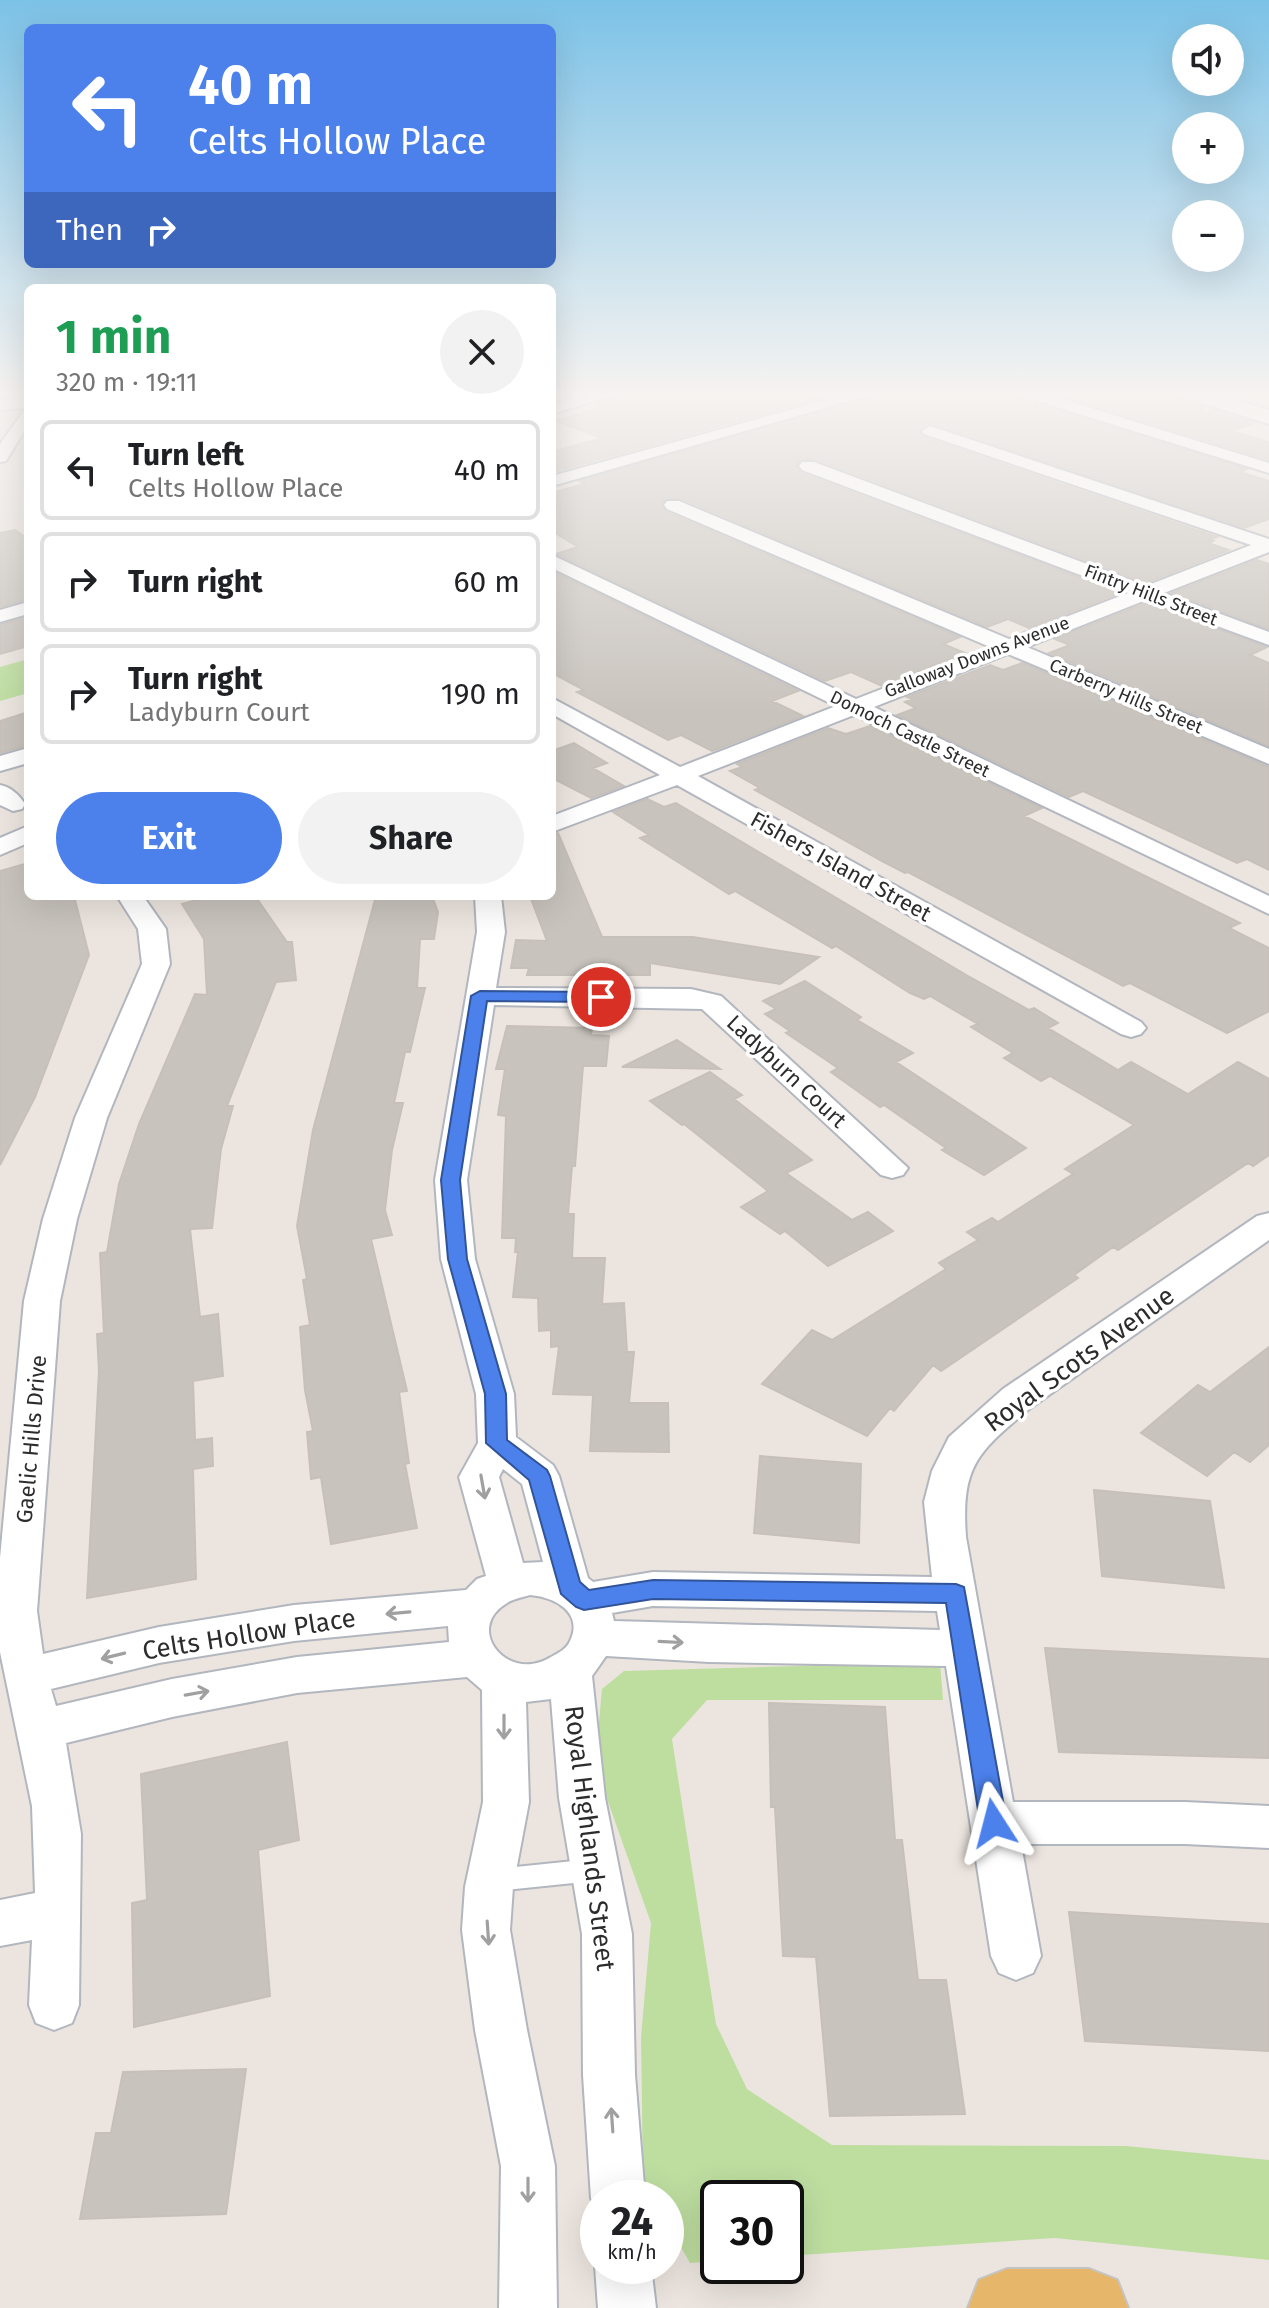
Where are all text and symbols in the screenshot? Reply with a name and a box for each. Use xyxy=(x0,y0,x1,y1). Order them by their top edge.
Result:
map controls xyxy=(1172,24,1244,272)
button: sound xyxy=(1172,24,1244,96)
text: 40 m xyxy=(188,52,313,119)
icon: left xyxy=(56,56,160,160)
button: + xyxy=(1172,112,1244,184)
text: Celts Hollow Place xyxy=(188,120,486,164)
button: − xyxy=(1172,200,1244,272)
icon: right xyxy=(139,208,183,252)
text: Then xyxy=(56,212,123,248)
text: 1 min xyxy=(56,308,171,366)
button: close xyxy=(440,310,524,394)
text: 320 m · 19:11 xyxy=(56,367,198,398)
text: Turn left xyxy=(128,437,244,473)
icon: left xyxy=(60,448,104,492)
text: 40 m xyxy=(454,452,520,488)
text: Celts Hollow Place xyxy=(128,473,344,504)
icon: right xyxy=(60,560,104,604)
street label: Fintry Hills Street xyxy=(1081,560,1221,631)
text: Turn right xyxy=(128,564,263,600)
text: 60 m xyxy=(454,564,520,600)
street label: Galloway Downs Avenue xyxy=(881,612,1073,702)
street label: Carberry Hills Street xyxy=(1046,654,1206,738)
text: Turn right xyxy=(128,661,263,697)
icon: right xyxy=(60,672,104,716)
text: 190 m xyxy=(441,676,520,712)
street label: Domoch Castle Street xyxy=(827,686,994,782)
text: Ladyburn Court xyxy=(128,697,310,728)
button: Exit xyxy=(56,792,282,884)
button: Share xyxy=(298,792,524,884)
street label: Fishers Island Street xyxy=(746,806,936,927)
pin xyxy=(567,963,635,1031)
icon: arrive xyxy=(579,975,623,1019)
street label: Ladyburn Court xyxy=(721,1009,852,1134)
street label: Royal Scots Avenue xyxy=(978,1280,1180,1439)
street label: Gaelic Hills Drive xyxy=(11,1354,52,1524)
one-way arrow xyxy=(477,1474,492,1500)
street label: Celts Hollow Place xyxy=(140,1602,358,1667)
one-way arrow xyxy=(385,1606,412,1621)
one-way arrow xyxy=(657,1635,684,1650)
one-way arrow xyxy=(101,1649,127,1664)
one-way arrow xyxy=(183,1685,209,1700)
street label: Royal Highlands Street xyxy=(558,1704,621,1973)
one-way arrow xyxy=(497,1713,512,1740)
position arrow xyxy=(952,1781,1036,1865)
one-way arrow xyxy=(481,1919,496,1946)
one-way arrow xyxy=(604,2107,619,2134)
one-way arrow xyxy=(520,2176,536,2203)
speed limit sign: 30 xyxy=(700,2180,804,2284)
text: 24 xyxy=(611,2198,653,2246)
text: km/h xyxy=(607,2240,657,2264)

